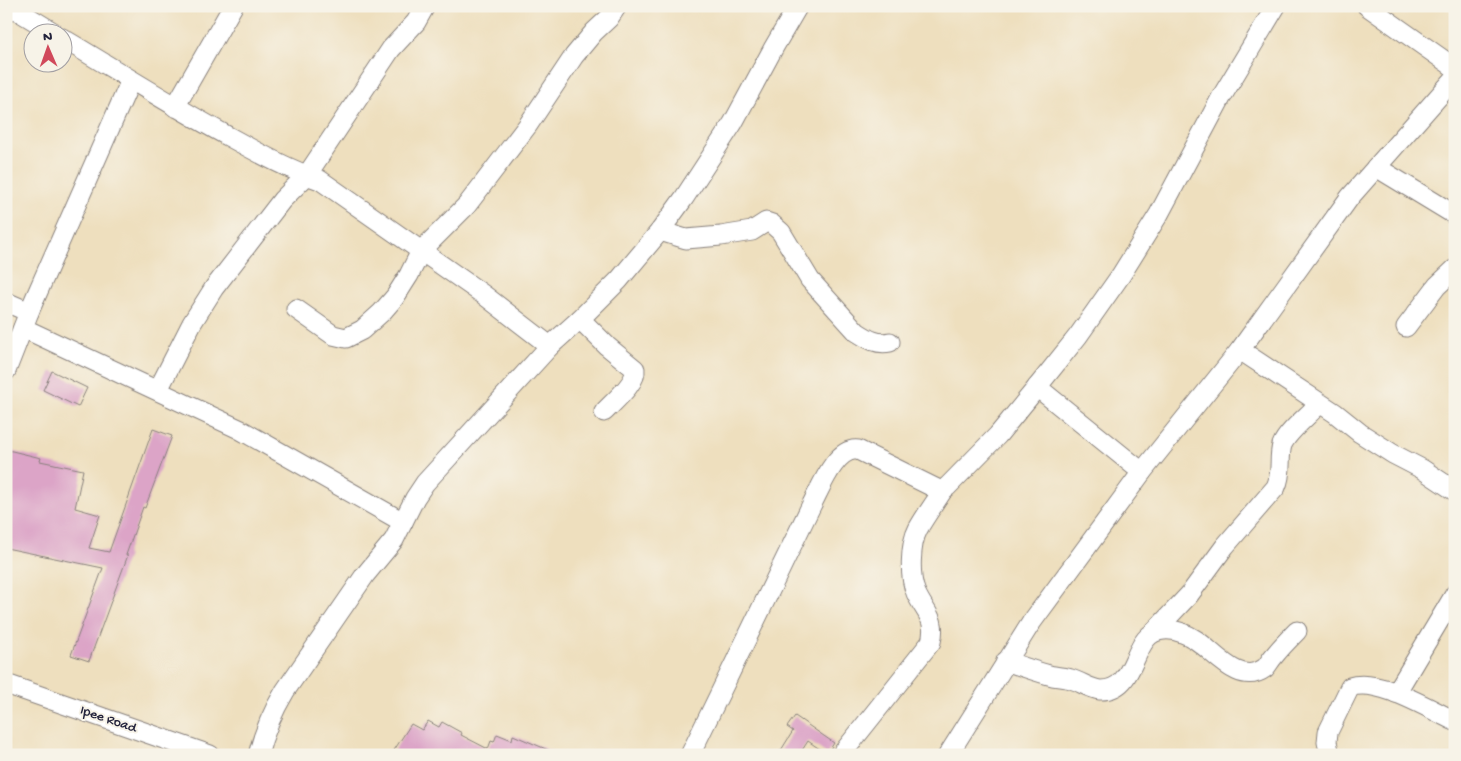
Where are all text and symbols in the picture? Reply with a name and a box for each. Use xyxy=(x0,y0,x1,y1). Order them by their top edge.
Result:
north arrow xyxy=(22,22,72,72)
text: N xyxy=(43,29,52,46)
street label: Ipee Road xyxy=(78,702,140,738)

